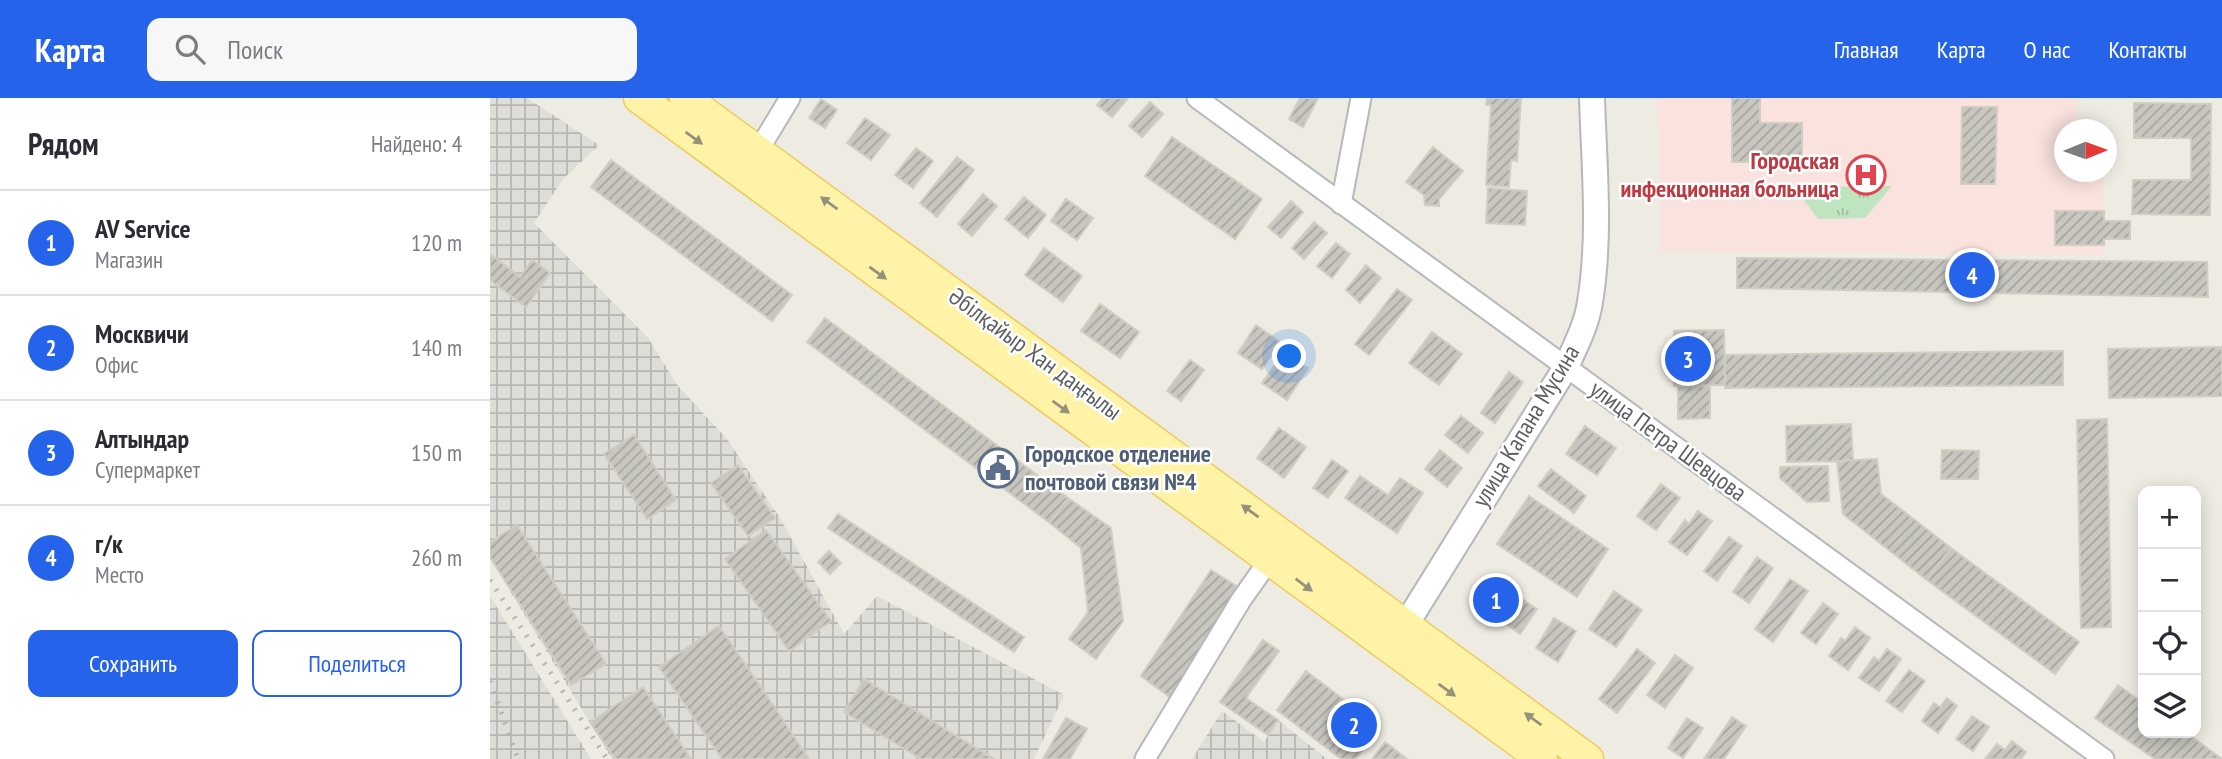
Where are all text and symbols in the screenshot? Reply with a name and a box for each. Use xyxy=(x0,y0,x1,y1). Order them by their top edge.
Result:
search box xyxy=(147,18,637,81)
text: Карта xyxy=(35,28,105,71)
icon: search xyxy=(171,30,209,68)
text: Поиск xyxy=(227,33,283,66)
text: Главная xyxy=(1834,34,1899,65)
text: Карта xyxy=(1937,34,1986,65)
text: О нас xyxy=(2024,34,2070,65)
text: Контакты xyxy=(2108,34,2187,65)
north arrow xyxy=(2054,119,2117,182)
text: Рядом xyxy=(28,124,99,163)
text: Найдено: 4 xyxy=(371,129,462,158)
one-way arrow xyxy=(685,131,703,145)
place label: Городская инфекционная больница xyxy=(1620,145,1839,204)
hospital icon: Городская инфекционная больница xyxy=(1845,154,1887,196)
one-way arrow xyxy=(820,197,838,211)
text: AV Service xyxy=(95,212,191,245)
text: 1 xyxy=(46,228,57,257)
text: 120 m xyxy=(411,228,462,257)
text: Магазин xyxy=(95,245,163,274)
pin: 4 xyxy=(1949,249,1995,301)
one-way arrow xyxy=(869,266,887,280)
street label: Әбілқайыр Хан даңғылы xyxy=(943,280,1128,427)
text: Москвичи xyxy=(95,317,189,350)
text: 2 xyxy=(46,333,57,362)
text: 140 m xyxy=(411,333,462,362)
pin: 3 xyxy=(1665,333,1711,385)
your location xyxy=(1272,339,1306,373)
street label: улица Капана Мусина xyxy=(1465,339,1586,513)
text: Офис xyxy=(95,350,139,379)
street label: улица Петра Шевцова xyxy=(1584,373,1753,508)
one-way arrow xyxy=(1052,400,1070,414)
text: Алтындар xyxy=(95,422,189,455)
text: 3 xyxy=(46,438,57,467)
text: 150 m xyxy=(411,438,462,467)
place label: Городское отделение почтовой связи №4 xyxy=(1025,438,1211,497)
public building icon: Городское отделение почтовой связи №4 xyxy=(977,447,1019,489)
text: Супермаркет xyxy=(95,455,200,484)
map controls xyxy=(2138,486,2201,738)
button: + xyxy=(2138,486,2201,549)
one-way arrow xyxy=(1241,504,1259,518)
text: г/к xyxy=(95,527,123,560)
text: 4 xyxy=(46,543,57,572)
text: 260 m xyxy=(411,543,462,572)
button: − xyxy=(2138,549,2201,612)
text: Место xyxy=(95,560,144,589)
pin: 1 xyxy=(1473,574,1519,626)
one-way arrow xyxy=(1295,578,1313,592)
button: locate xyxy=(2138,612,2201,675)
button: Сохранить xyxy=(28,630,238,697)
button: Поделиться xyxy=(252,630,462,697)
button: layers xyxy=(2138,675,2201,738)
one-way arrow xyxy=(1438,683,1456,697)
pin: 2 xyxy=(1331,699,1377,751)
one-way arrow xyxy=(1524,712,1542,726)

